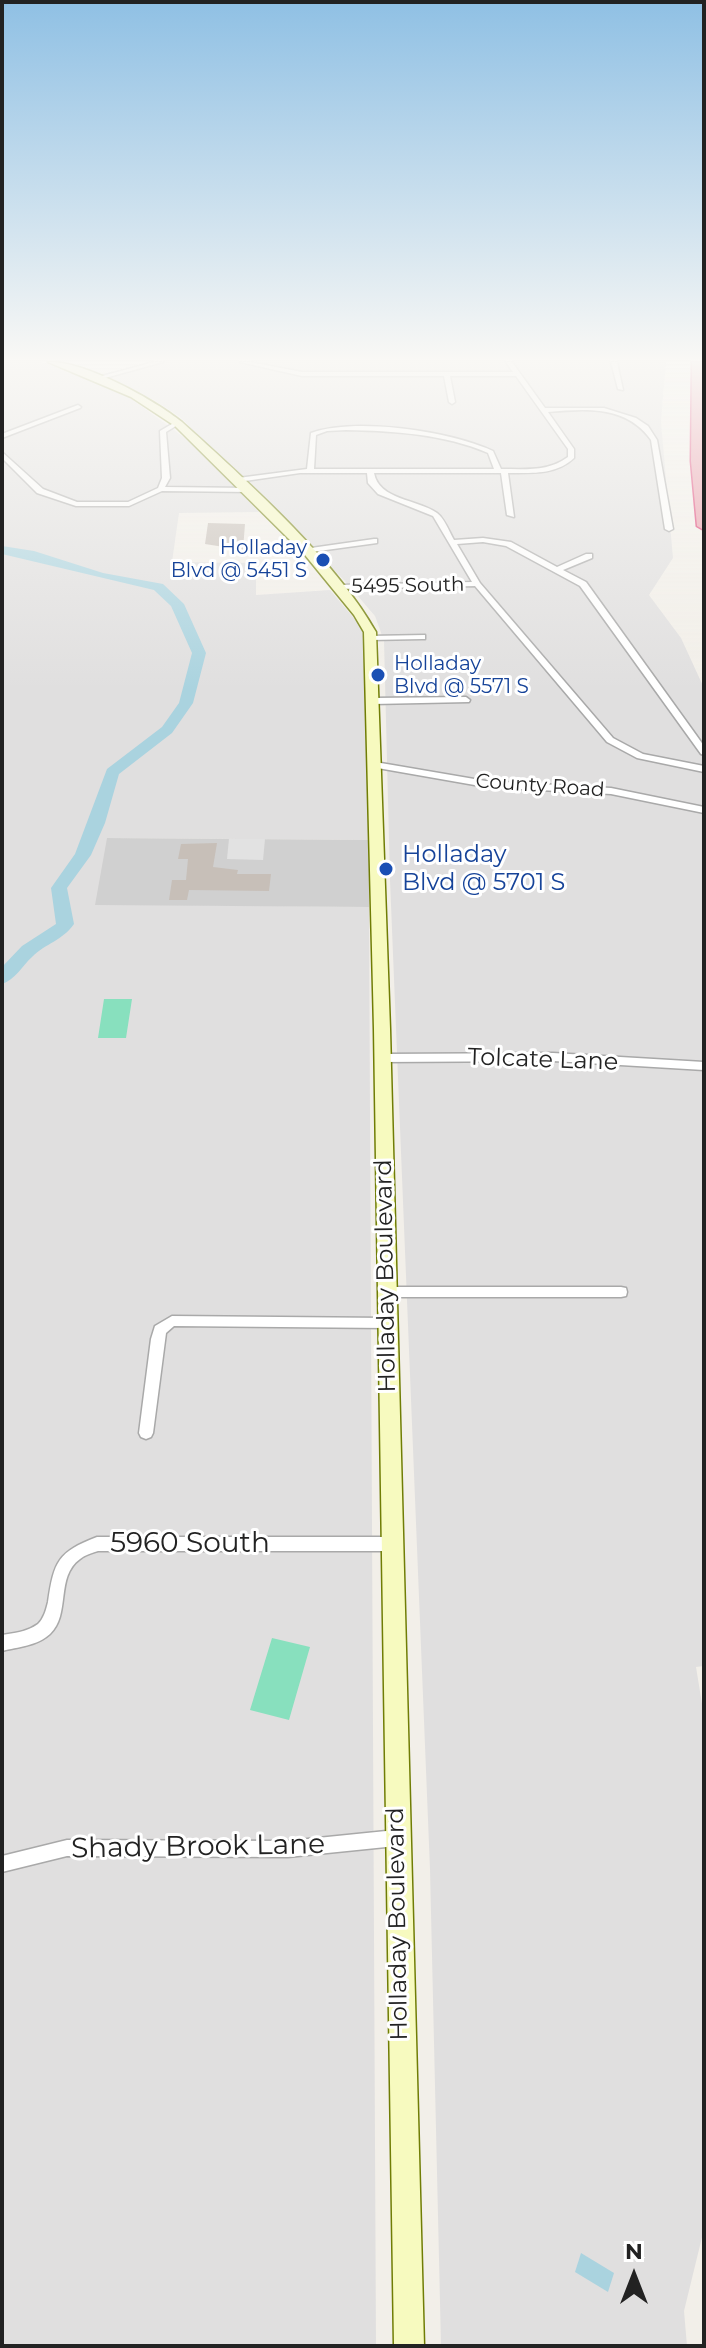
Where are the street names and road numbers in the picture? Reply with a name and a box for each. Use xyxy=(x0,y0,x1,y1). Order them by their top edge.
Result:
street label: 5495 South xyxy=(351,573,465,599)
street label: County Road xyxy=(475,770,605,802)
street label: Tolcate Lane xyxy=(467,1043,619,1077)
street label: Holladay Boulevard xyxy=(370,1159,402,1393)
street label: 5960 South xyxy=(110,1527,270,1561)
street label: Holladay Boulevard xyxy=(382,1807,414,2041)
street label: Shady Brook Lane xyxy=(71,1828,325,1866)

